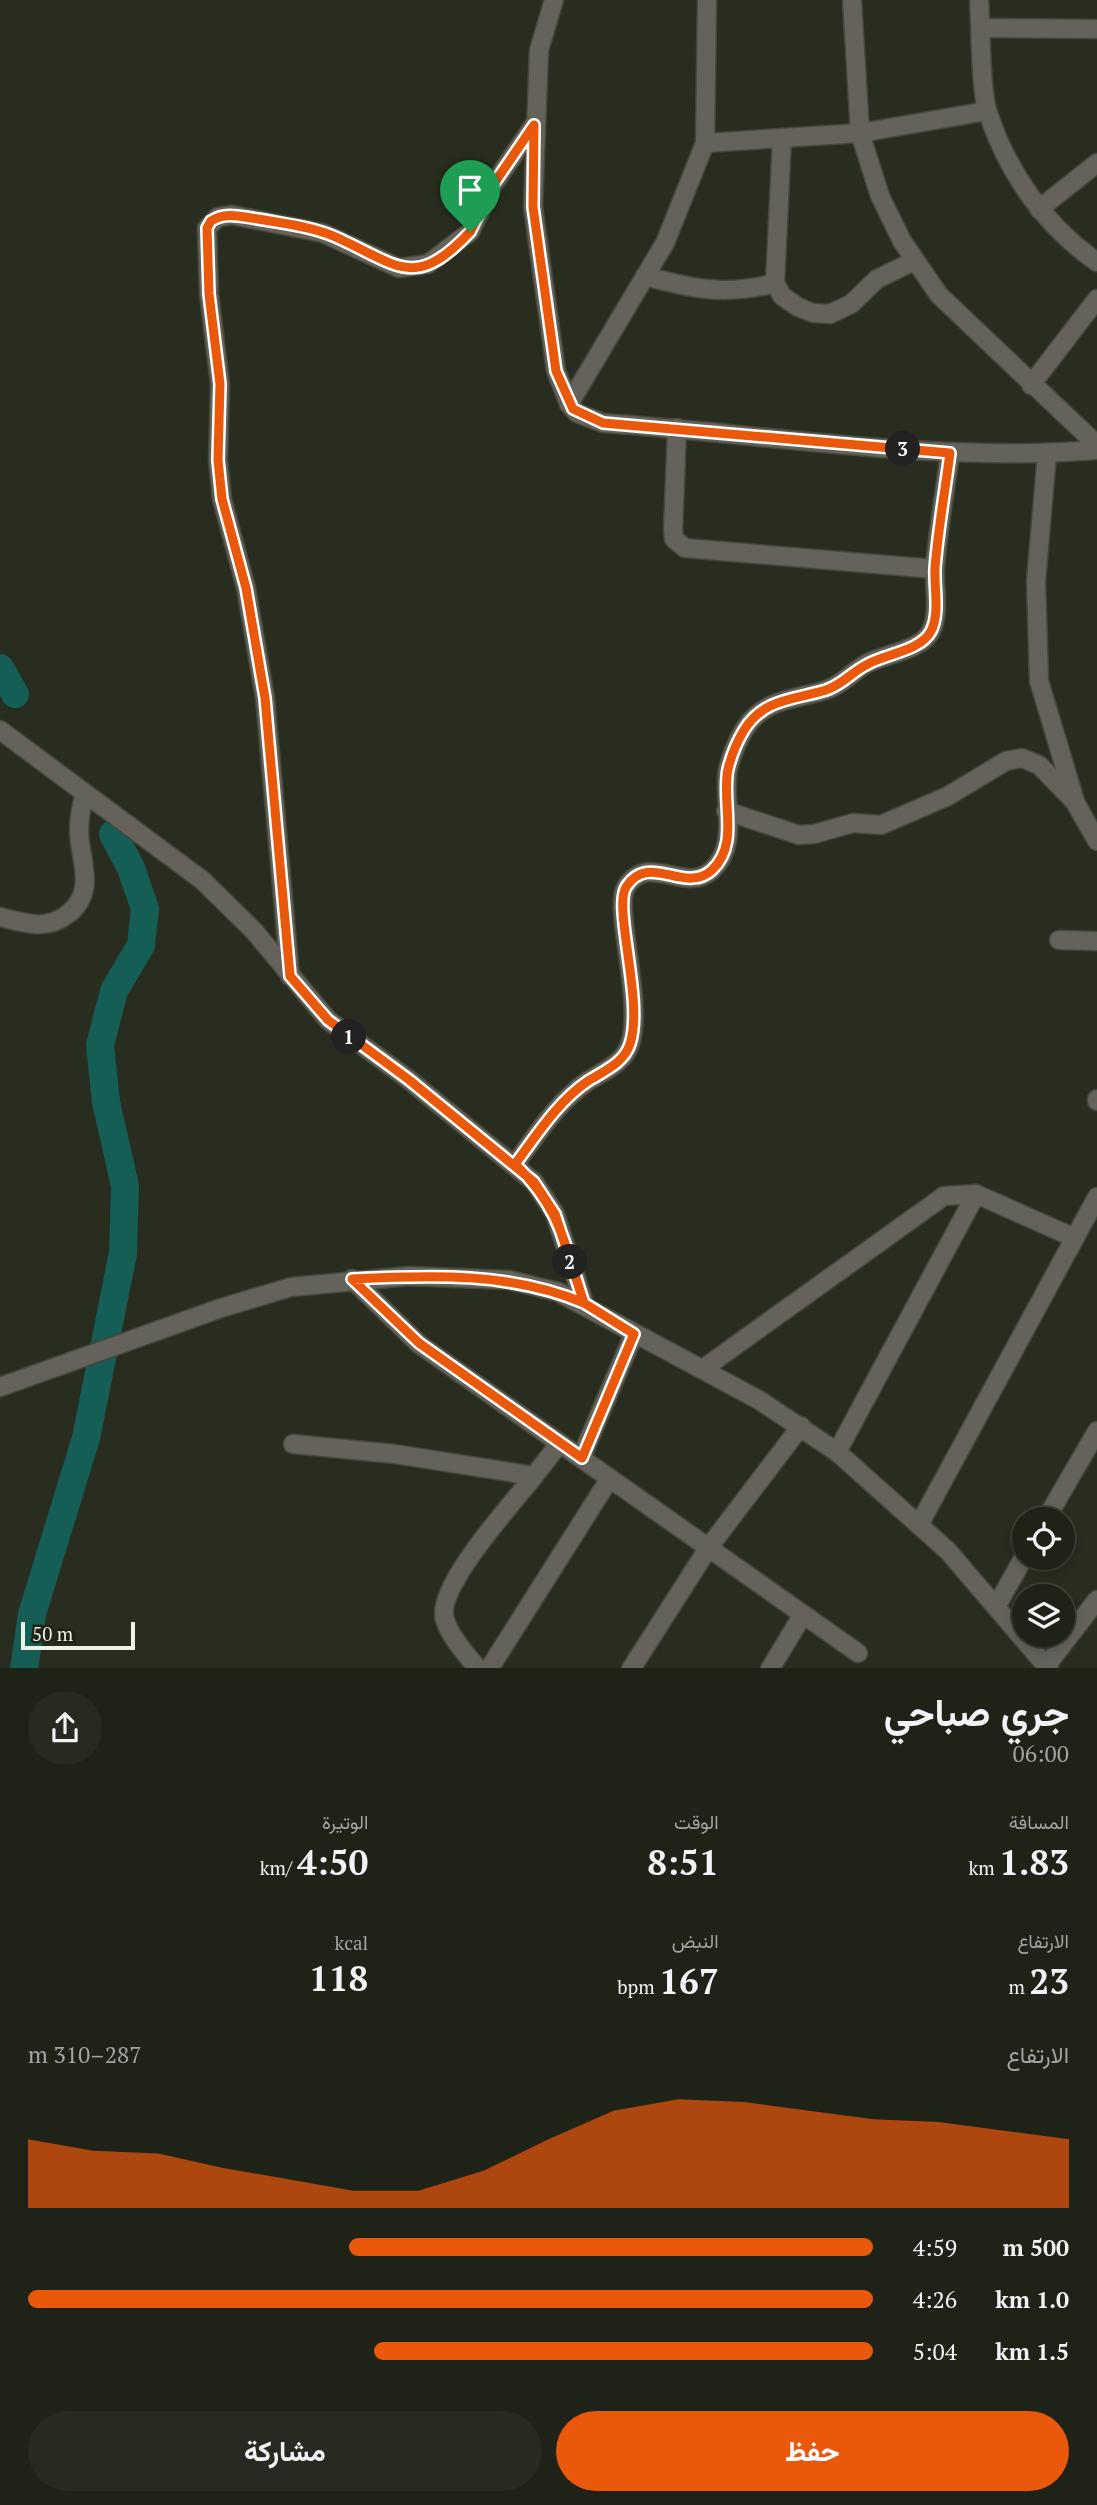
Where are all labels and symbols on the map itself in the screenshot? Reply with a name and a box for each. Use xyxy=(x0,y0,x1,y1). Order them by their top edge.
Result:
pin xyxy=(440,160,500,232)
pin: 3 xyxy=(886,432,920,466)
pin: 1 xyxy=(332,1020,366,1054)
pin: 2 xyxy=(552,1244,588,1280)
scale bar xyxy=(21,1619,135,1651)

